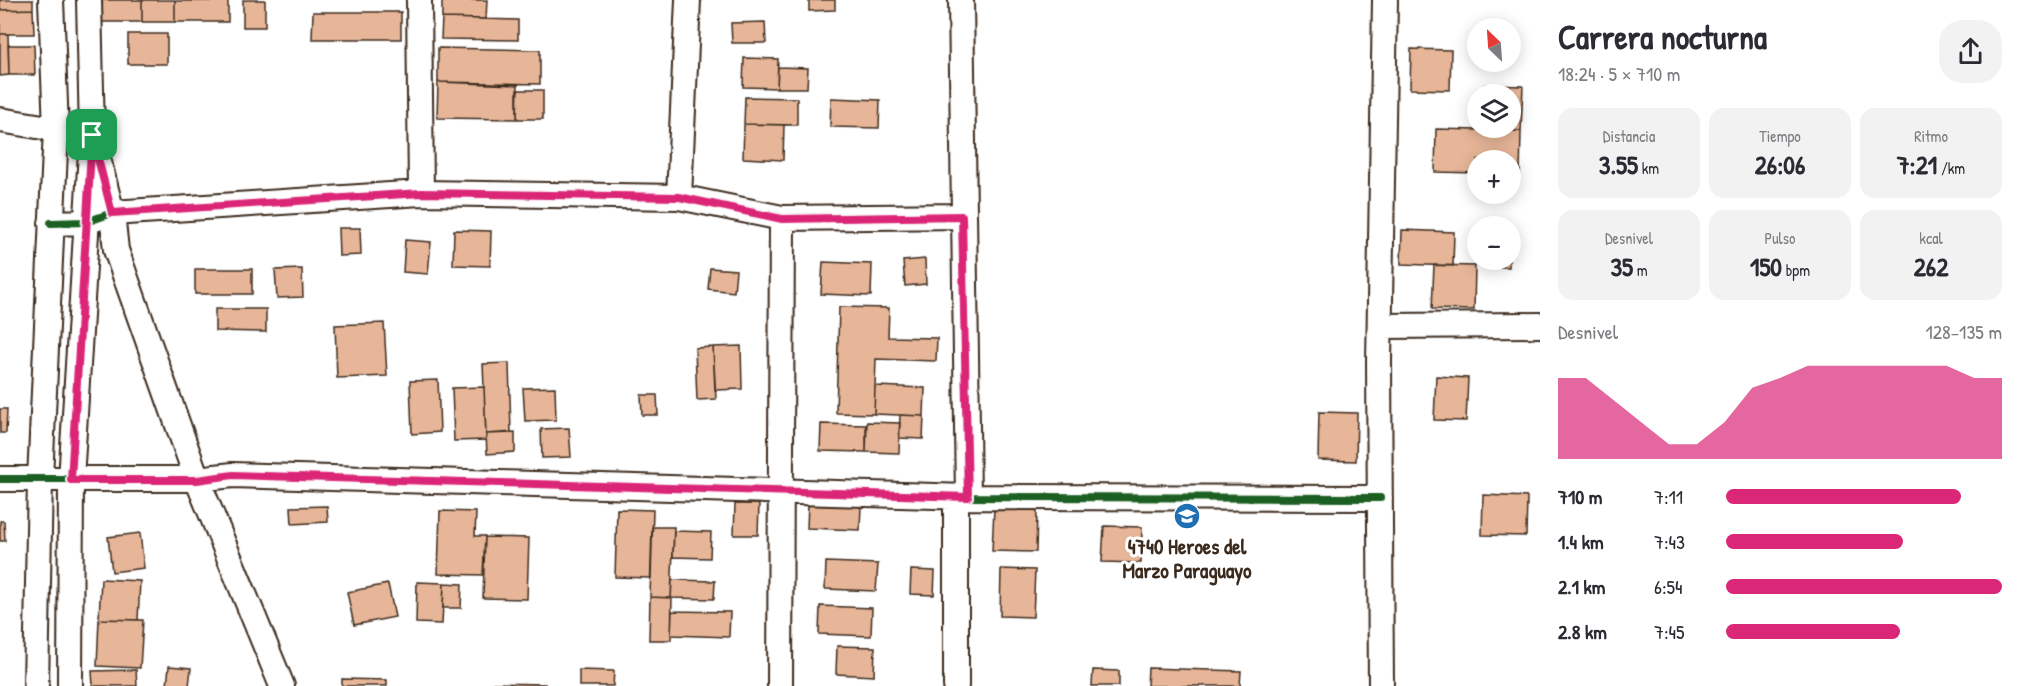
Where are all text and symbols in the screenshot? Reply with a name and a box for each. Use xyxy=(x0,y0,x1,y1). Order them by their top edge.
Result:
text: Carrera nocturna xyxy=(1558,15,1767,59)
north arrow xyxy=(1467,18,1521,72)
map controls xyxy=(1467,18,1521,270)
button: share xyxy=(1939,20,2002,83)
text: 18:24 · 5 × 710 m xyxy=(1558,60,1680,87)
button: layers xyxy=(1467,84,1521,138)
pin xyxy=(66,109,117,160)
icon: arrive xyxy=(75,118,108,151)
text: Distancia xyxy=(1603,125,1655,147)
text: Tiempo xyxy=(1759,125,1801,147)
text: Ritmo xyxy=(1914,125,1948,147)
text: 3.55 xyxy=(1599,147,1638,182)
text: 26:06 xyxy=(1755,147,1805,182)
text: 7:21 xyxy=(1897,147,1937,182)
button: + xyxy=(1467,150,1521,204)
text: km xyxy=(1638,157,1659,179)
text: /km xyxy=(1937,157,1965,179)
button: − xyxy=(1467,216,1521,270)
text: Desnivel xyxy=(1605,227,1653,249)
text: Pulso xyxy=(1765,227,1795,249)
text: kcal xyxy=(1919,227,1943,249)
text: 35 xyxy=(1610,249,1633,284)
text: 150 xyxy=(1750,249,1782,284)
text: 262 xyxy=(1914,249,1948,284)
text: m xyxy=(1633,259,1648,281)
text: bpm xyxy=(1782,259,1810,281)
text: Desnivel xyxy=(1558,318,1618,345)
text: 128–135 m xyxy=(1925,318,2002,345)
text: 710 m xyxy=(1558,483,1602,510)
text: 7:11 xyxy=(1654,483,1683,510)
school or university icon: 4740 Heroes del Marzo Paraguayo xyxy=(1172,501,1202,531)
text: 1.4 km xyxy=(1558,528,1604,555)
text: 7:43 xyxy=(1654,528,1685,555)
place label: 4740 Heroes del Marzo Paraguayo xyxy=(1122,532,1252,586)
text: 2.1 km xyxy=(1558,573,1605,600)
text: 6:54 xyxy=(1654,573,1683,600)
text: 2.8 km xyxy=(1558,618,1607,645)
text: 7:45 xyxy=(1654,618,1685,645)

